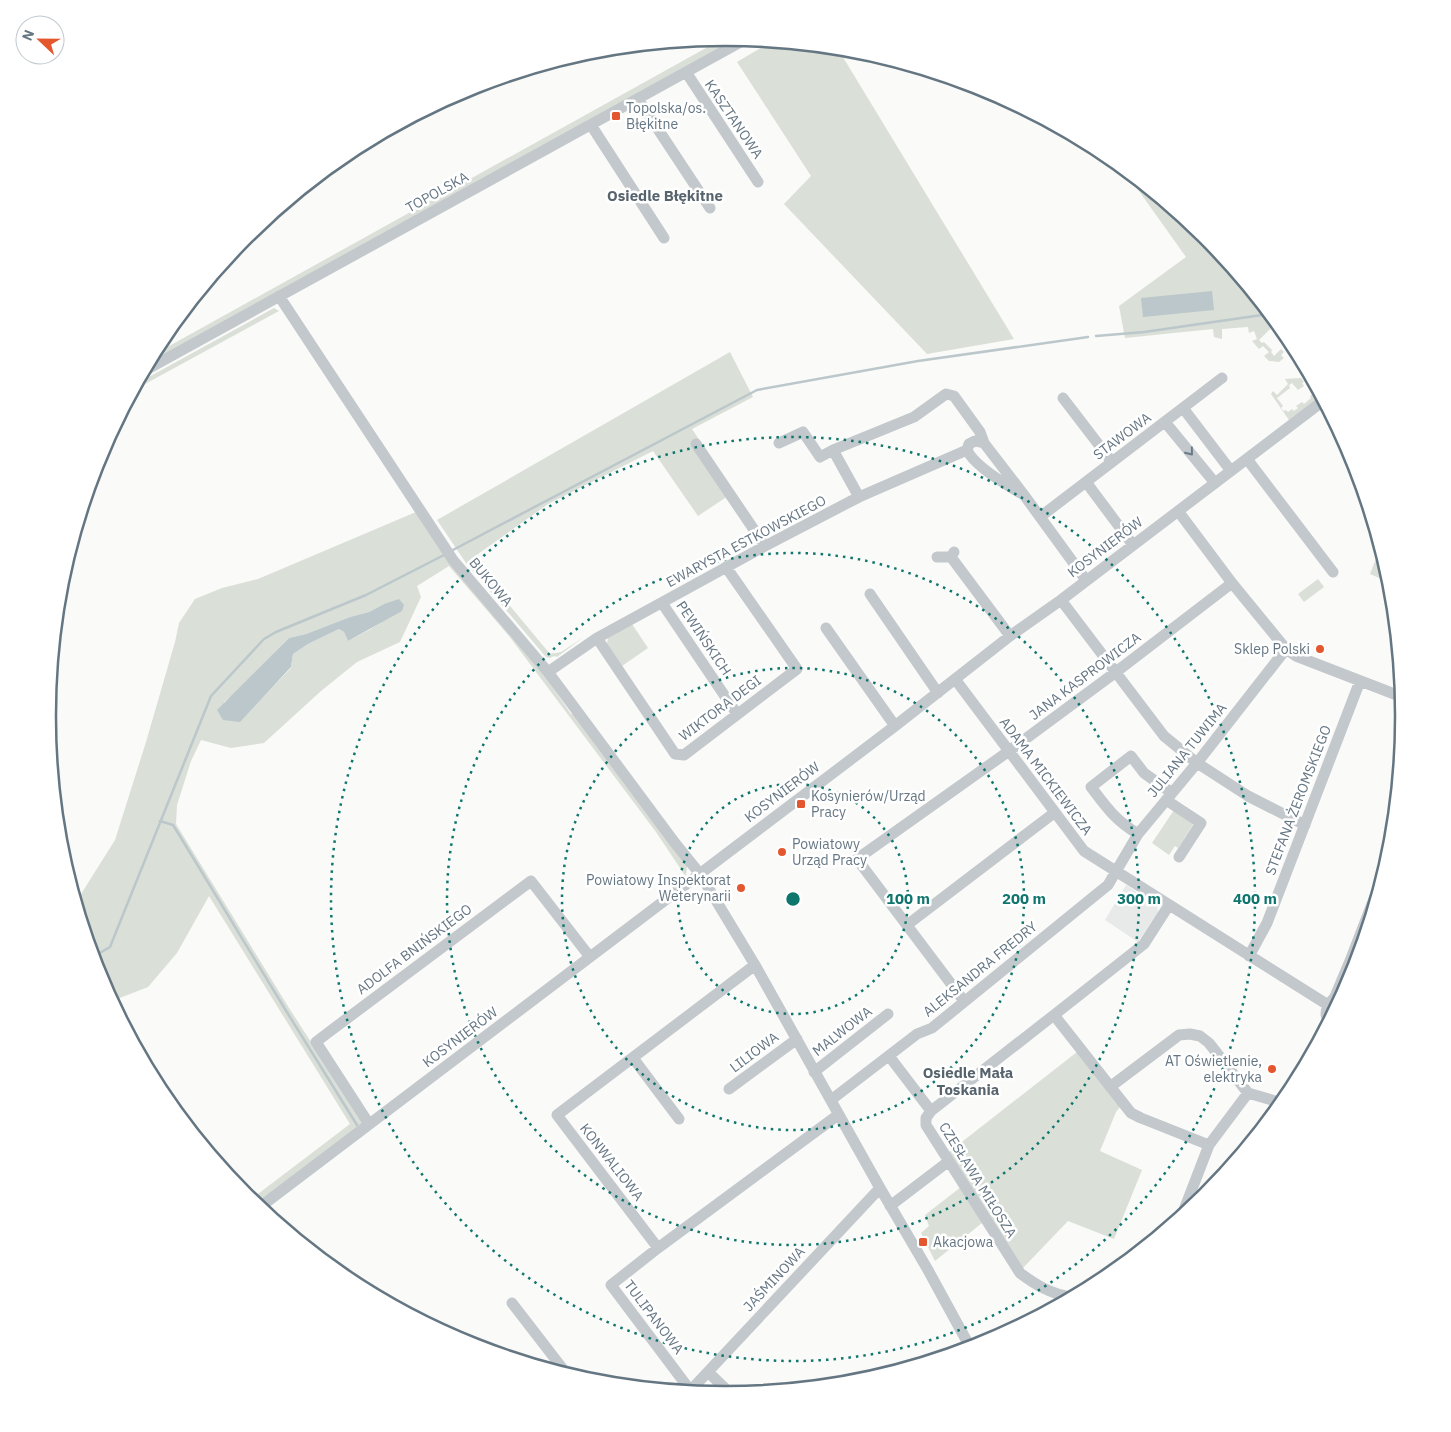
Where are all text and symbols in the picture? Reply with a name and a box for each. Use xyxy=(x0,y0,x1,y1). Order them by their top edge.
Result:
north arrow xyxy=(15,15,65,65)
text: N xyxy=(18,27,38,43)
street label: KASZTANOWA xyxy=(701,76,767,162)
place label: Topolska/os. Błękitne xyxy=(626,99,706,133)
marker: Topolska/os. Błękitne xyxy=(610,110,622,122)
street label: TOPOLSKA xyxy=(402,167,472,217)
district label: Osiedle Błękitne xyxy=(607,186,723,205)
street label: STAWOWA xyxy=(1090,408,1154,464)
one-way arrow xyxy=(1185,447,1194,456)
street label: EWARYSTA ESTKOWSKIEGO xyxy=(663,491,829,591)
street label: KOSYNIERÓW xyxy=(1063,512,1147,581)
street label: BUKOWA xyxy=(465,554,517,610)
street label: PEWIŃSKICH xyxy=(673,597,736,679)
street label: JANA KASPROWICZA xyxy=(1026,628,1144,724)
place label: Sklep Polski xyxy=(1234,640,1310,658)
marker: Sklep Polski xyxy=(1314,643,1326,655)
street label: WIKTORA DEGI xyxy=(675,671,765,745)
street label: JULIANA TUWIMA xyxy=(1143,699,1231,801)
street label: ADAMA MICKIEWICZA xyxy=(996,713,1096,839)
street label: STEFANA ŻEROMSKIEGO xyxy=(1261,722,1335,878)
street label: KOSYNIERÓW xyxy=(740,757,824,826)
place label: Kosynierów/Urząd Pracy xyxy=(811,787,926,821)
marker: Kosynierów/Urząd Pracy xyxy=(795,798,807,810)
place label: Powiatowy Urząd Pracy xyxy=(792,835,867,869)
marker: Powiatowy Urząd Pracy xyxy=(776,846,788,858)
place label: Powiatowy Inspektorat Weterynarii xyxy=(586,871,731,905)
marker: Powiatowy Inspektorat Weterynarii xyxy=(735,882,747,894)
text: 100 m xyxy=(886,889,930,908)
text: 200 m xyxy=(1002,889,1046,908)
text: 300 m xyxy=(1117,889,1161,908)
text: 400 m xyxy=(1233,889,1277,908)
centre of rings xyxy=(784,890,802,908)
street label: ADOLFA BNIŃSKIEGO xyxy=(352,899,475,998)
street label: ALEKSANDRA FREDRY xyxy=(919,917,1041,1021)
street label: KOSYNIERÓW xyxy=(418,1002,502,1071)
street label: MALWOWA xyxy=(809,1002,875,1060)
street label: LILIOWA xyxy=(726,1028,782,1076)
place label: AT Oświetlenie, elektryka xyxy=(1165,1052,1263,1086)
district label: Osiedle Mała Toskania xyxy=(923,1063,1014,1099)
marker: AT Oświetlenie, elektryka xyxy=(1266,1063,1278,1075)
street label: CZESŁAWA MIŁOSZA xyxy=(935,1119,1021,1241)
street label: KONWALIOWA xyxy=(576,1120,648,1204)
place label: Akacjowa xyxy=(933,1233,994,1251)
marker: Akacjowa xyxy=(917,1236,929,1248)
street label: JAŚMINOWA xyxy=(739,1242,809,1315)
street label: TULIPANOWA xyxy=(620,1276,688,1358)

